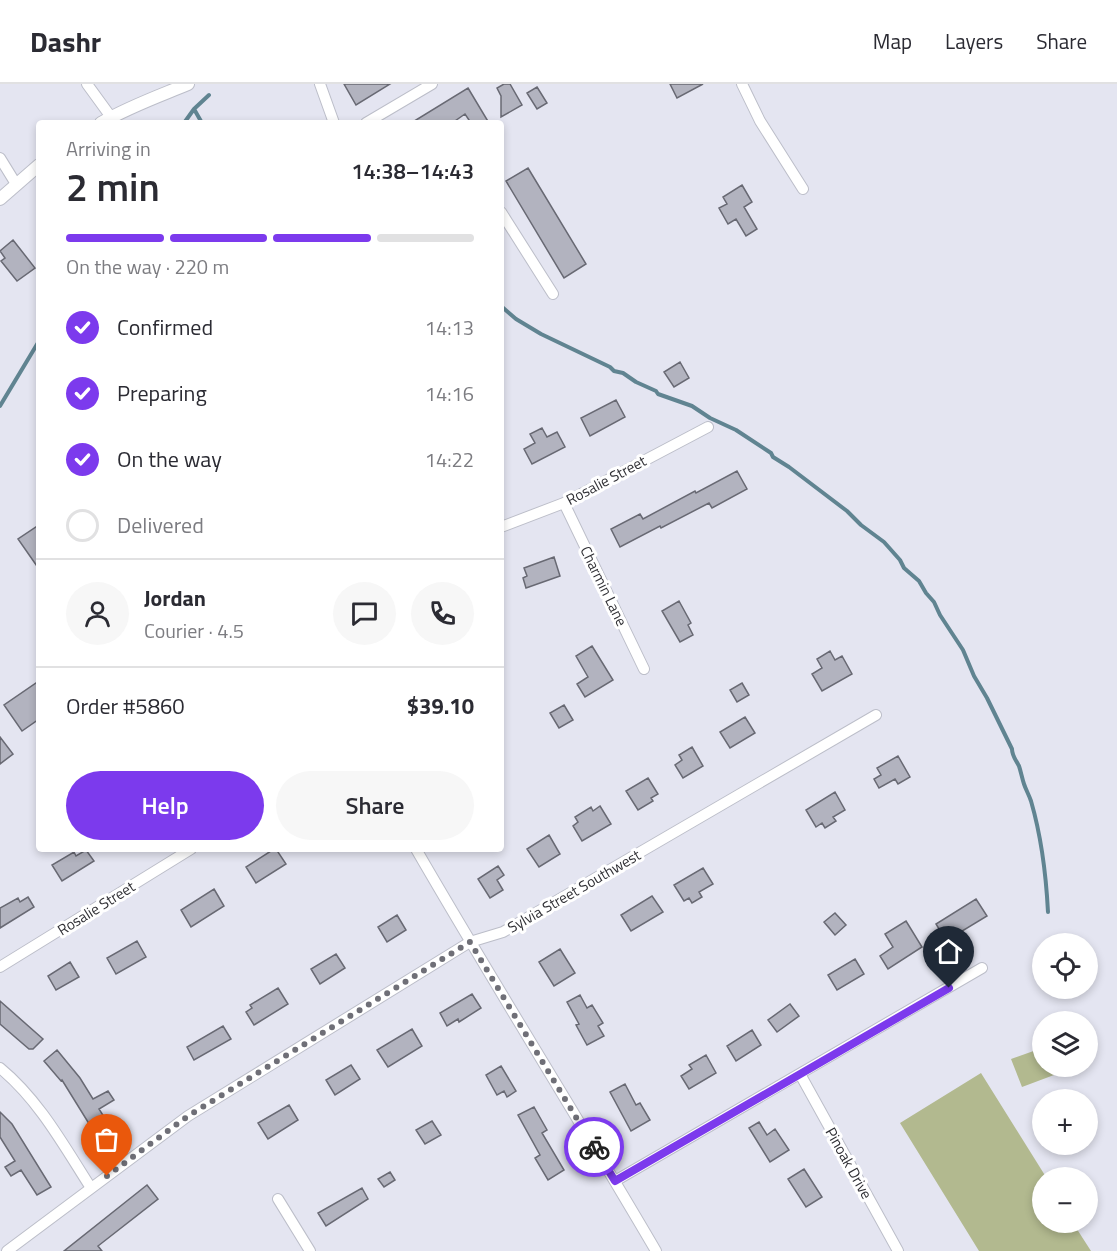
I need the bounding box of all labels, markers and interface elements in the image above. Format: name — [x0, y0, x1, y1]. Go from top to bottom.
text: Dashr — [30, 20, 101, 63]
text: Map — [873, 25, 912, 57]
text: Layers — [945, 25, 1003, 57]
text: Share — [1036, 25, 1087, 57]
text: Arriving in — [66, 133, 151, 164]
text: 14:38–14:43 — [351, 154, 474, 188]
text: 2 min — [66, 157, 160, 216]
text: On the way · 220 m — [66, 251, 229, 282]
text: Confirmed — [117, 310, 213, 344]
icon: check — [66, 311, 99, 344]
text: 14:13 — [425, 312, 474, 343]
text: Preparing — [117, 376, 207, 410]
icon: check — [66, 377, 99, 410]
text: 14:16 — [425, 378, 474, 409]
text: On the way — [117, 442, 222, 476]
icon: check — [66, 443, 99, 476]
text: 14:22 — [425, 444, 474, 475]
street label: Rosalie Street — [562, 449, 651, 511]
text: Delivered — [117, 508, 204, 542]
street label: Charmin Lane — [575, 542, 633, 630]
text: Jordan — [144, 581, 206, 615]
button: person — [66, 582, 129, 645]
button: chat — [333, 582, 396, 645]
button: phone — [411, 582, 474, 645]
text: Courier · 4.5 — [144, 615, 244, 646]
text: Order #5860 — [66, 689, 185, 723]
text: $39.10 — [407, 689, 474, 723]
button: Help — [66, 771, 264, 840]
button: Share — [276, 771, 474, 840]
street label: Sylvia Street Southwest — [503, 843, 646, 939]
street label: Rosalie Street — [53, 875, 140, 941]
pin — [923, 926, 974, 988]
map controls — [1032, 933, 1098, 1233]
button: locate — [1032, 933, 1098, 999]
icon: home — [932, 935, 965, 968]
button: layers — [1032, 1011, 1098, 1077]
button: + — [1032, 1089, 1098, 1155]
pin — [81, 1114, 132, 1176]
courier — [564, 1117, 624, 1177]
icon: bag — [90, 1123, 123, 1156]
street label: Pinoak Drive — [820, 1123, 878, 1203]
icon: bike — [578, 1131, 611, 1164]
button: − — [1032, 1167, 1098, 1233]

